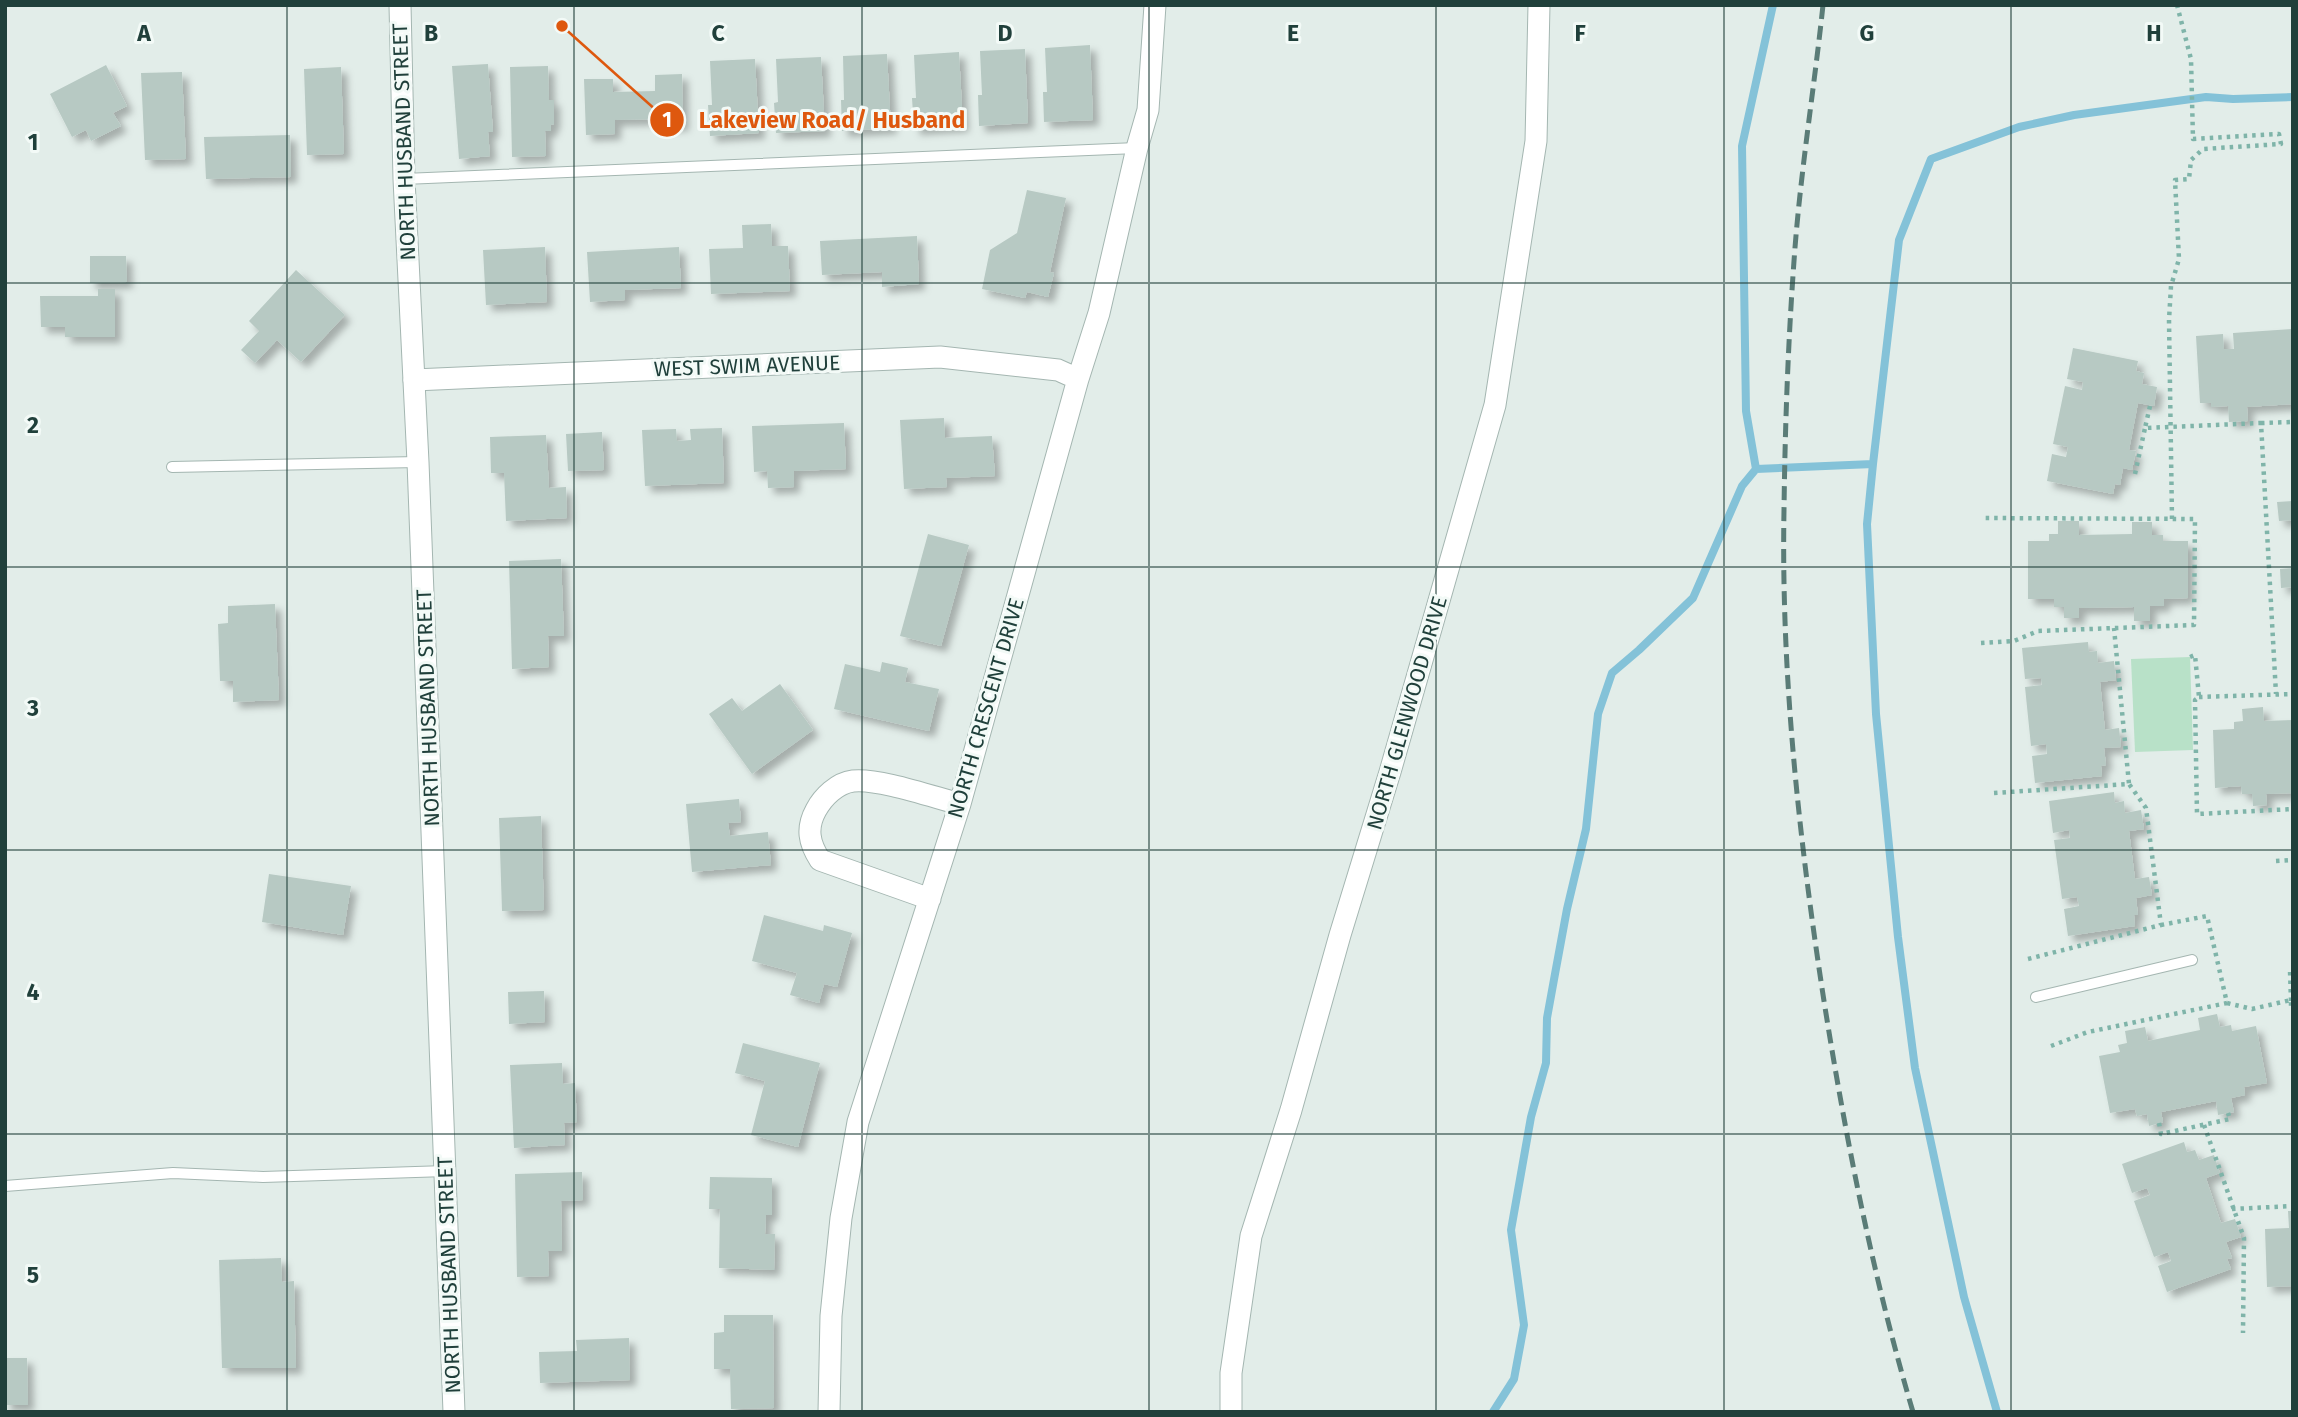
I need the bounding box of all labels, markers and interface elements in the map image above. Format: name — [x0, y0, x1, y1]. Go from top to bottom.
text: A — [136, 19, 151, 47]
text: B — [424, 19, 438, 47]
text: C — [711, 19, 725, 47]
text: D — [998, 19, 1013, 47]
text: E — [1287, 19, 1299, 47]
text: F — [1574, 19, 1586, 47]
text: G — [1860, 19, 1874, 47]
text: H — [2146, 19, 2162, 47]
street label: NORTH HUSBAND STREET — [387, 23, 421, 261]
callout: Lakeview Road/ Husband — [650, 98, 979, 142]
text: Lakeview Road/ Husband — [699, 106, 965, 134]
text: 1 — [662, 107, 672, 133]
text: 1 — [28, 128, 38, 156]
street label: WEST SWIM AVENUE — [653, 350, 841, 382]
text: 2 — [27, 411, 39, 439]
street label: NORTH HUSBAND STREET — [411, 589, 445, 827]
street label: NORTH GLENWOOD DRIVE — [1361, 593, 1453, 833]
street label: NORTH CRESCENT DRIVE — [942, 595, 1030, 821]
text: 3 — [26, 694, 39, 722]
text: 4 — [27, 978, 40, 1006]
street label: NORTH HUSBAND STREET — [432, 1156, 466, 1394]
text: 5 — [27, 1261, 39, 1289]

